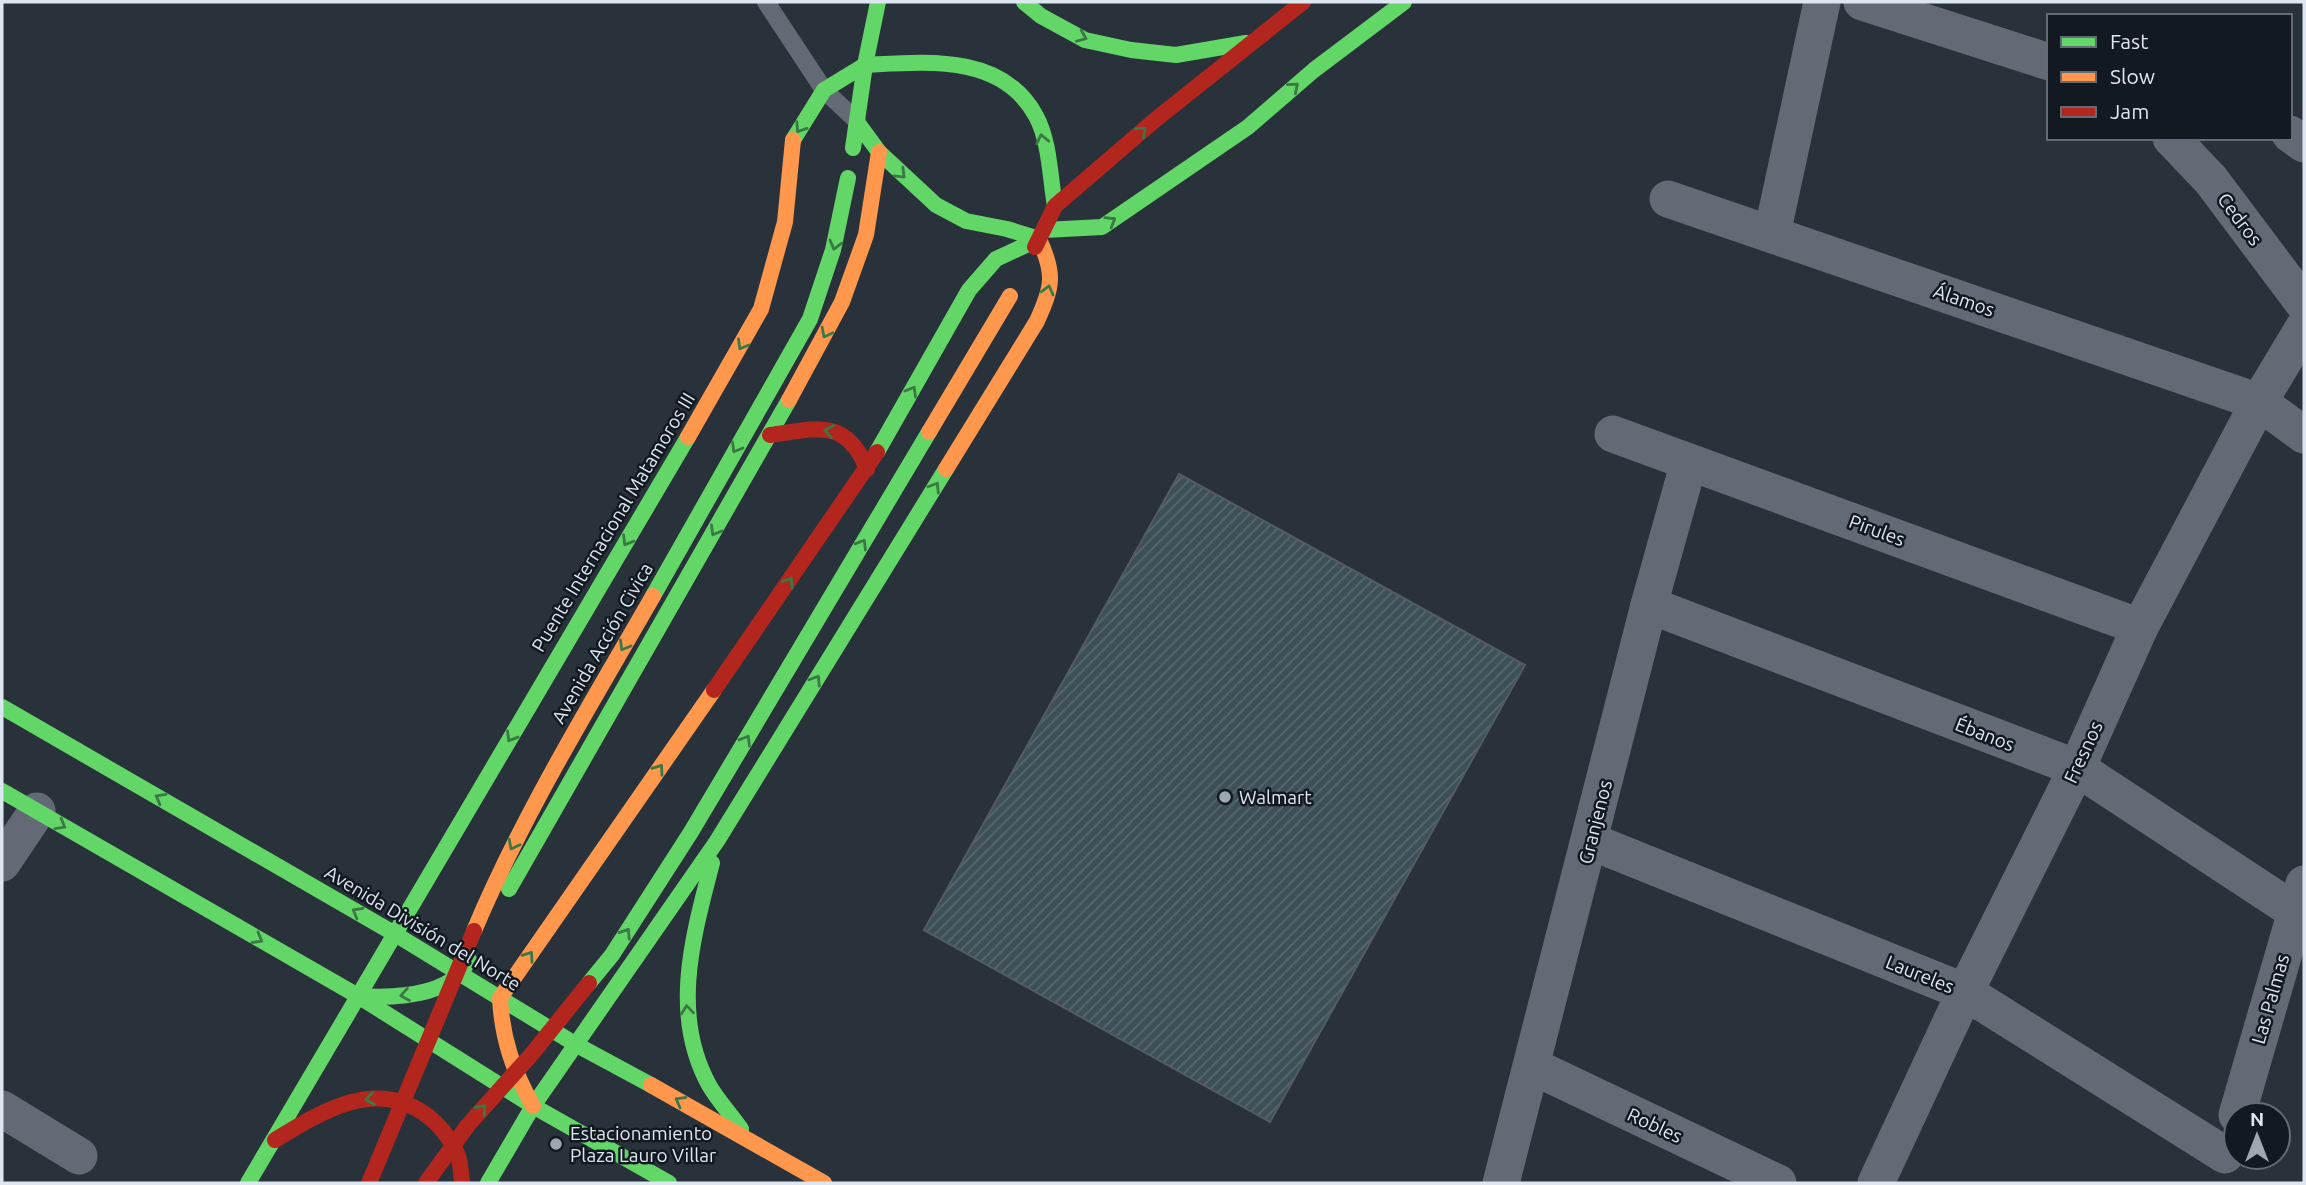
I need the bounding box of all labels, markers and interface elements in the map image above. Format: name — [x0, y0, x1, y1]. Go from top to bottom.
legend — [2047, 14, 2292, 140]
one-way arrow — [1075, 29, 1087, 43]
text: Fast — [2110, 29, 2148, 53]
text: Slow — [2110, 64, 2155, 88]
one-way arrow — [1286, 83, 1299, 95]
text: Jam — [2110, 99, 2149, 123]
one-way arrow — [795, 120, 808, 133]
one-way arrow — [1134, 127, 1147, 139]
one-way arrow — [1035, 133, 1050, 145]
one-way arrow — [893, 165, 906, 178]
street label: Cedros — [2213, 189, 2267, 249]
one-way arrow — [1103, 216, 1116, 229]
one-way arrow — [829, 238, 843, 250]
street label: Álamos — [1931, 279, 1997, 321]
one-way arrow — [1040, 285, 1054, 297]
one-way arrow — [821, 326, 835, 338]
one-way arrow — [737, 337, 750, 350]
one-way arrow — [903, 385, 916, 398]
street label: Puente Internacional Matamoros III — [527, 389, 699, 655]
one-way arrow — [823, 424, 835, 439]
one-way arrow — [731, 441, 744, 454]
one-way arrow — [926, 481, 939, 494]
street label: Pirules — [1846, 510, 1908, 550]
one-way arrow — [710, 524, 723, 537]
one-way arrow — [622, 533, 635, 546]
one-way arrow — [854, 539, 867, 552]
street label: Avenida Acción Civica — [547, 559, 657, 727]
one-way arrow — [781, 577, 793, 590]
one-way arrow — [619, 639, 632, 651]
one-way arrow — [807, 675, 820, 688]
street label: Ébanos — [1952, 713, 2018, 755]
street label: Fresnos — [2059, 718, 2107, 786]
one-way arrow — [506, 729, 519, 742]
one-way arrow — [737, 734, 750, 747]
one-way arrow — [651, 764, 663, 777]
street label: Granjenos — [1574, 778, 1616, 866]
place label: Walmart — [1239, 786, 1312, 808]
marker: Walmart — [1217, 789, 1233, 805]
one-way arrow — [154, 793, 167, 806]
one-way arrow — [54, 817, 66, 830]
one-way arrow — [508, 838, 522, 850]
street label: Avenida División del Norte — [321, 861, 525, 995]
one-way arrow — [351, 907, 364, 920]
one-way arrow — [617, 928, 630, 941]
one-way arrow — [251, 931, 263, 944]
street label: Laureles — [1883, 950, 1957, 998]
one-way arrow — [521, 951, 533, 964]
street label: Las Palmas — [2247, 952, 2293, 1046]
one-way arrow — [399, 986, 411, 1001]
one-way arrow — [680, 1004, 695, 1016]
one-way arrow — [364, 1091, 375, 1106]
one-way arrow — [675, 1096, 687, 1109]
north arrow — [2222, 1101, 2292, 1171]
street label: Robles — [1624, 1103, 1686, 1147]
one-way arrow — [474, 1104, 486, 1117]
text: N — [2250, 1108, 2264, 1130]
place label: Estacionamiento Plaza Lauro Villar — [570, 1122, 716, 1166]
marker: Estacionamiento Plaza Lauro Villar — [548, 1136, 564, 1152]

